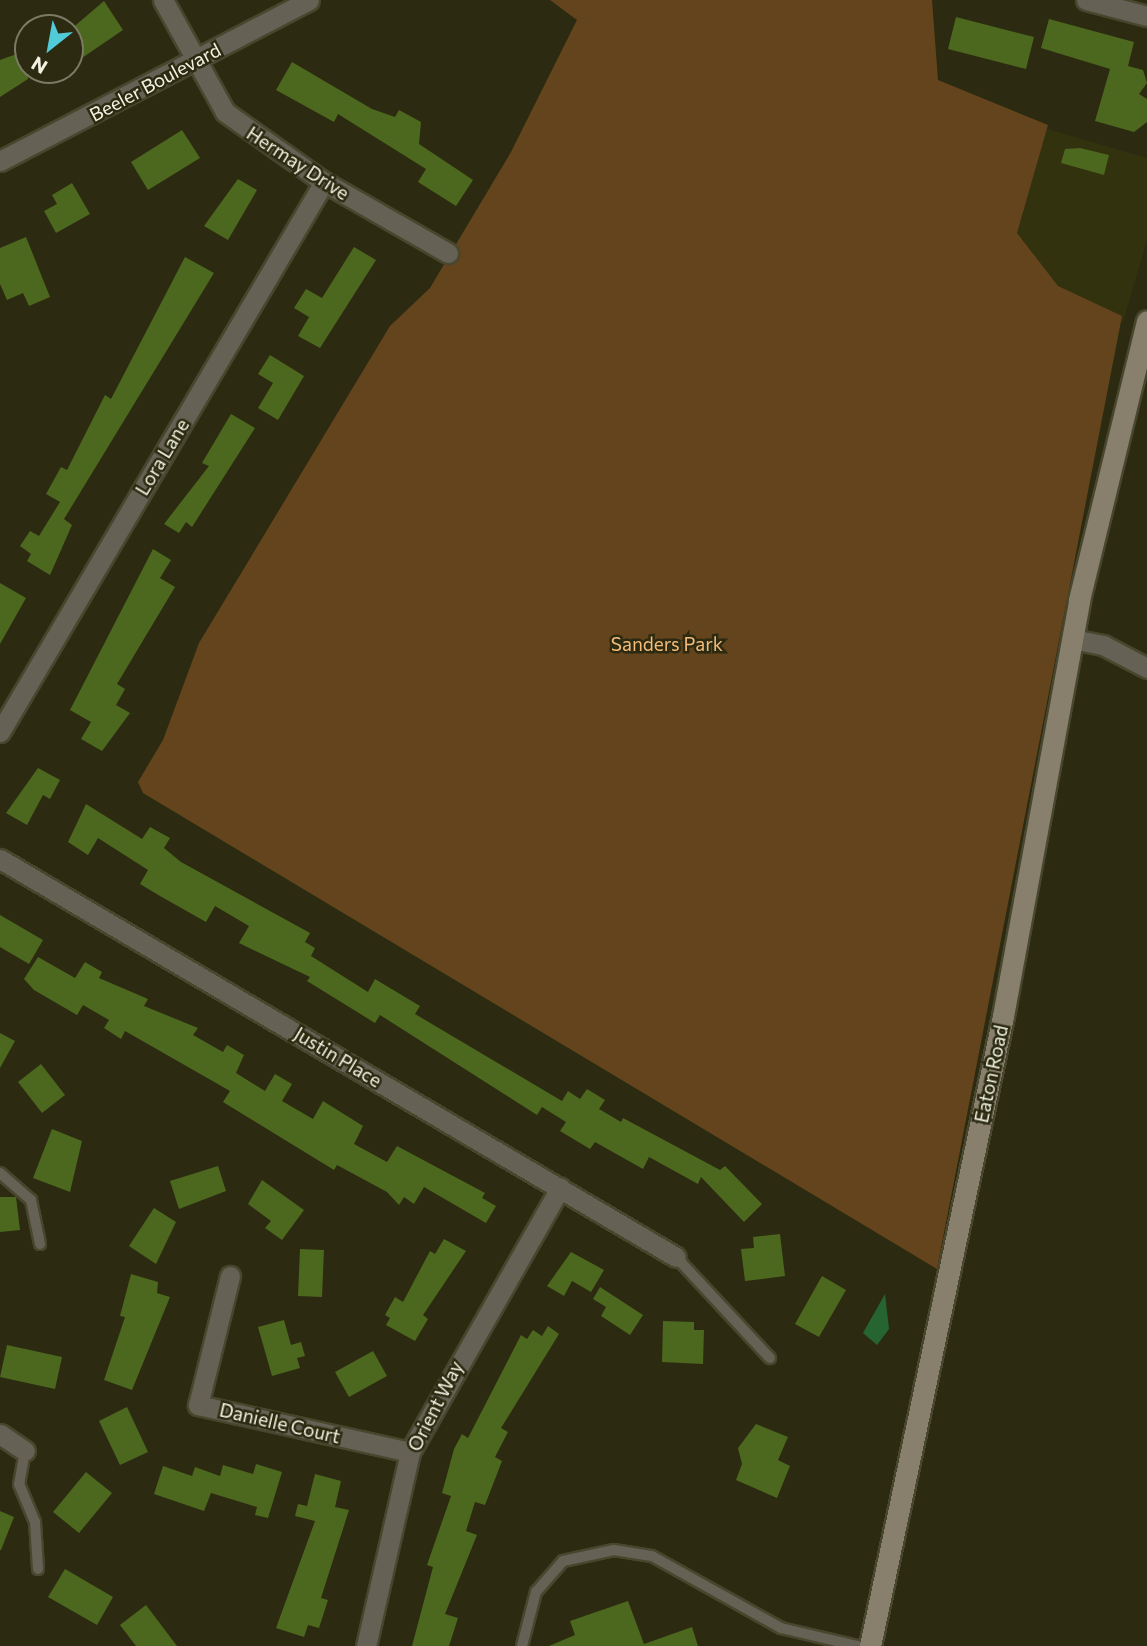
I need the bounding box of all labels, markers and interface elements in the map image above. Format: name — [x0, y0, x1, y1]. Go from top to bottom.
north arrow — [14, 14, 84, 84]
street label: Beeler Boulevard — [86, 38, 224, 126]
text: N — [27, 52, 51, 79]
street label: Hermay Drive — [243, 121, 353, 205]
street label: Lora Lane — [130, 415, 194, 499]
park label: Sanders Park — [611, 633, 723, 655]
street label: Justin Place — [290, 1022, 386, 1092]
street label: Eaton Road — [970, 1023, 1012, 1125]
street label: Orient Way — [403, 1357, 467, 1455]
street label: Danielle Court — [217, 1398, 343, 1448]

